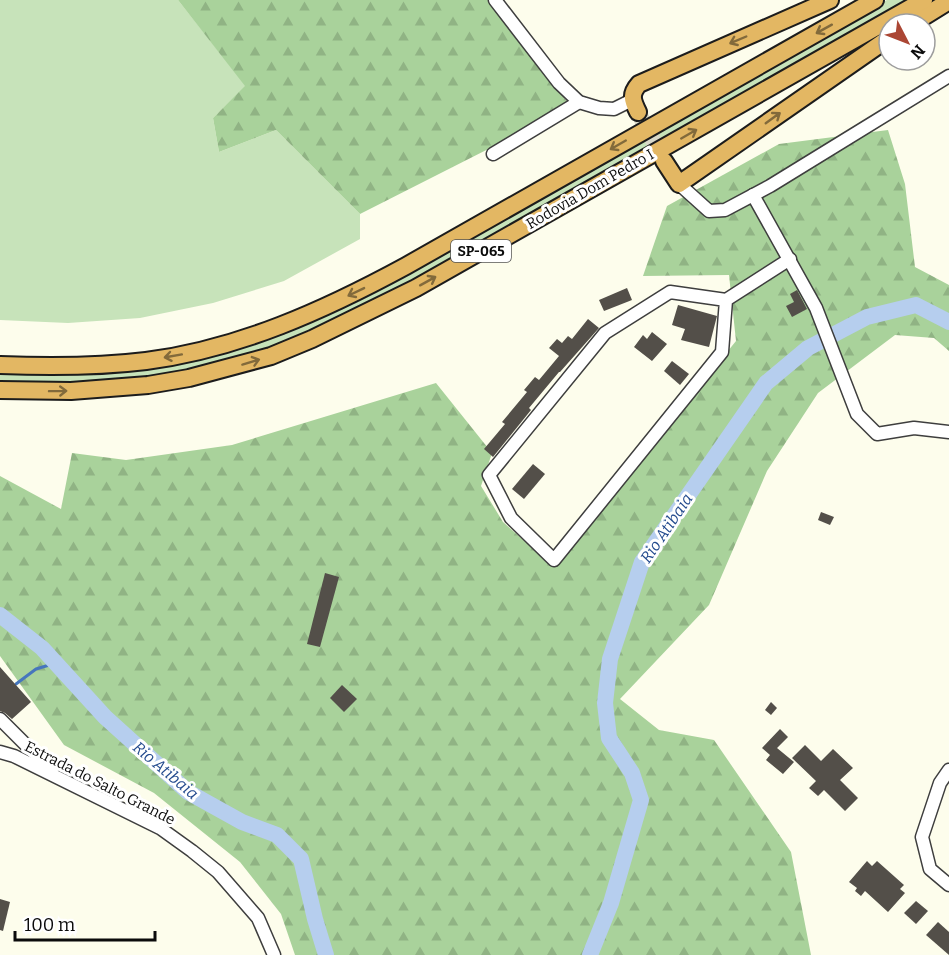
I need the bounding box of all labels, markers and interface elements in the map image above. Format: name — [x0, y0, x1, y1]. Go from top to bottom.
north arrow — [877, 12, 937, 72]
one-way arrow — [816, 23, 833, 35]
one-way arrow — [729, 35, 748, 46]
text: N — [907, 41, 929, 63]
one-way arrow — [764, 112, 780, 124]
one-way arrow — [680, 127, 697, 139]
one-way arrow — [610, 140, 627, 152]
street label: Rodovia Dom Pedro I — [523, 145, 657, 233]
road number: SP-065 — [451, 240, 511, 262]
one-way arrow — [419, 275, 436, 287]
one-way arrow — [348, 287, 366, 299]
one-way arrow — [163, 351, 183, 362]
one-way arrow — [241, 356, 260, 367]
one-way arrow — [48, 386, 68, 397]
water label: Rio Atibaia — [636, 490, 697, 567]
street label: Estrada do Salto Grande — [22, 737, 178, 829]
water label: Rio Atibaia — [129, 737, 202, 803]
scale bar — [15, 904, 154, 942]
text: 100 m — [24, 914, 75, 936]

